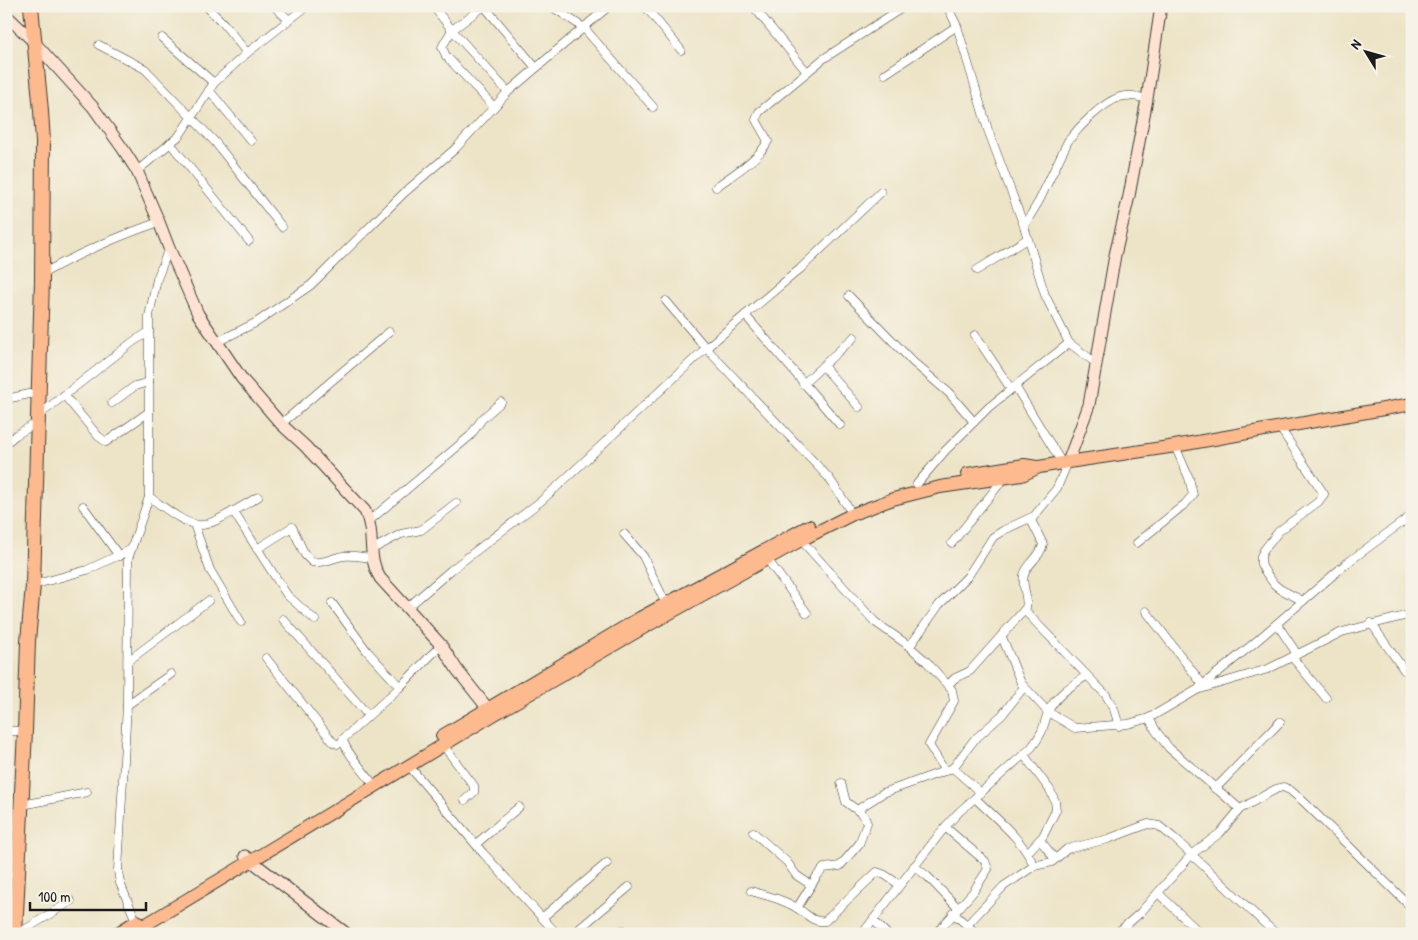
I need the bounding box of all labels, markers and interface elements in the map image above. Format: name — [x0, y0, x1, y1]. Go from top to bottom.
north arrow — [1340, 28, 1390, 78]
text: N — [1345, 35, 1365, 53]
scale bar — [30, 880, 146, 912]
text: 100 m — [38, 886, 71, 907]

